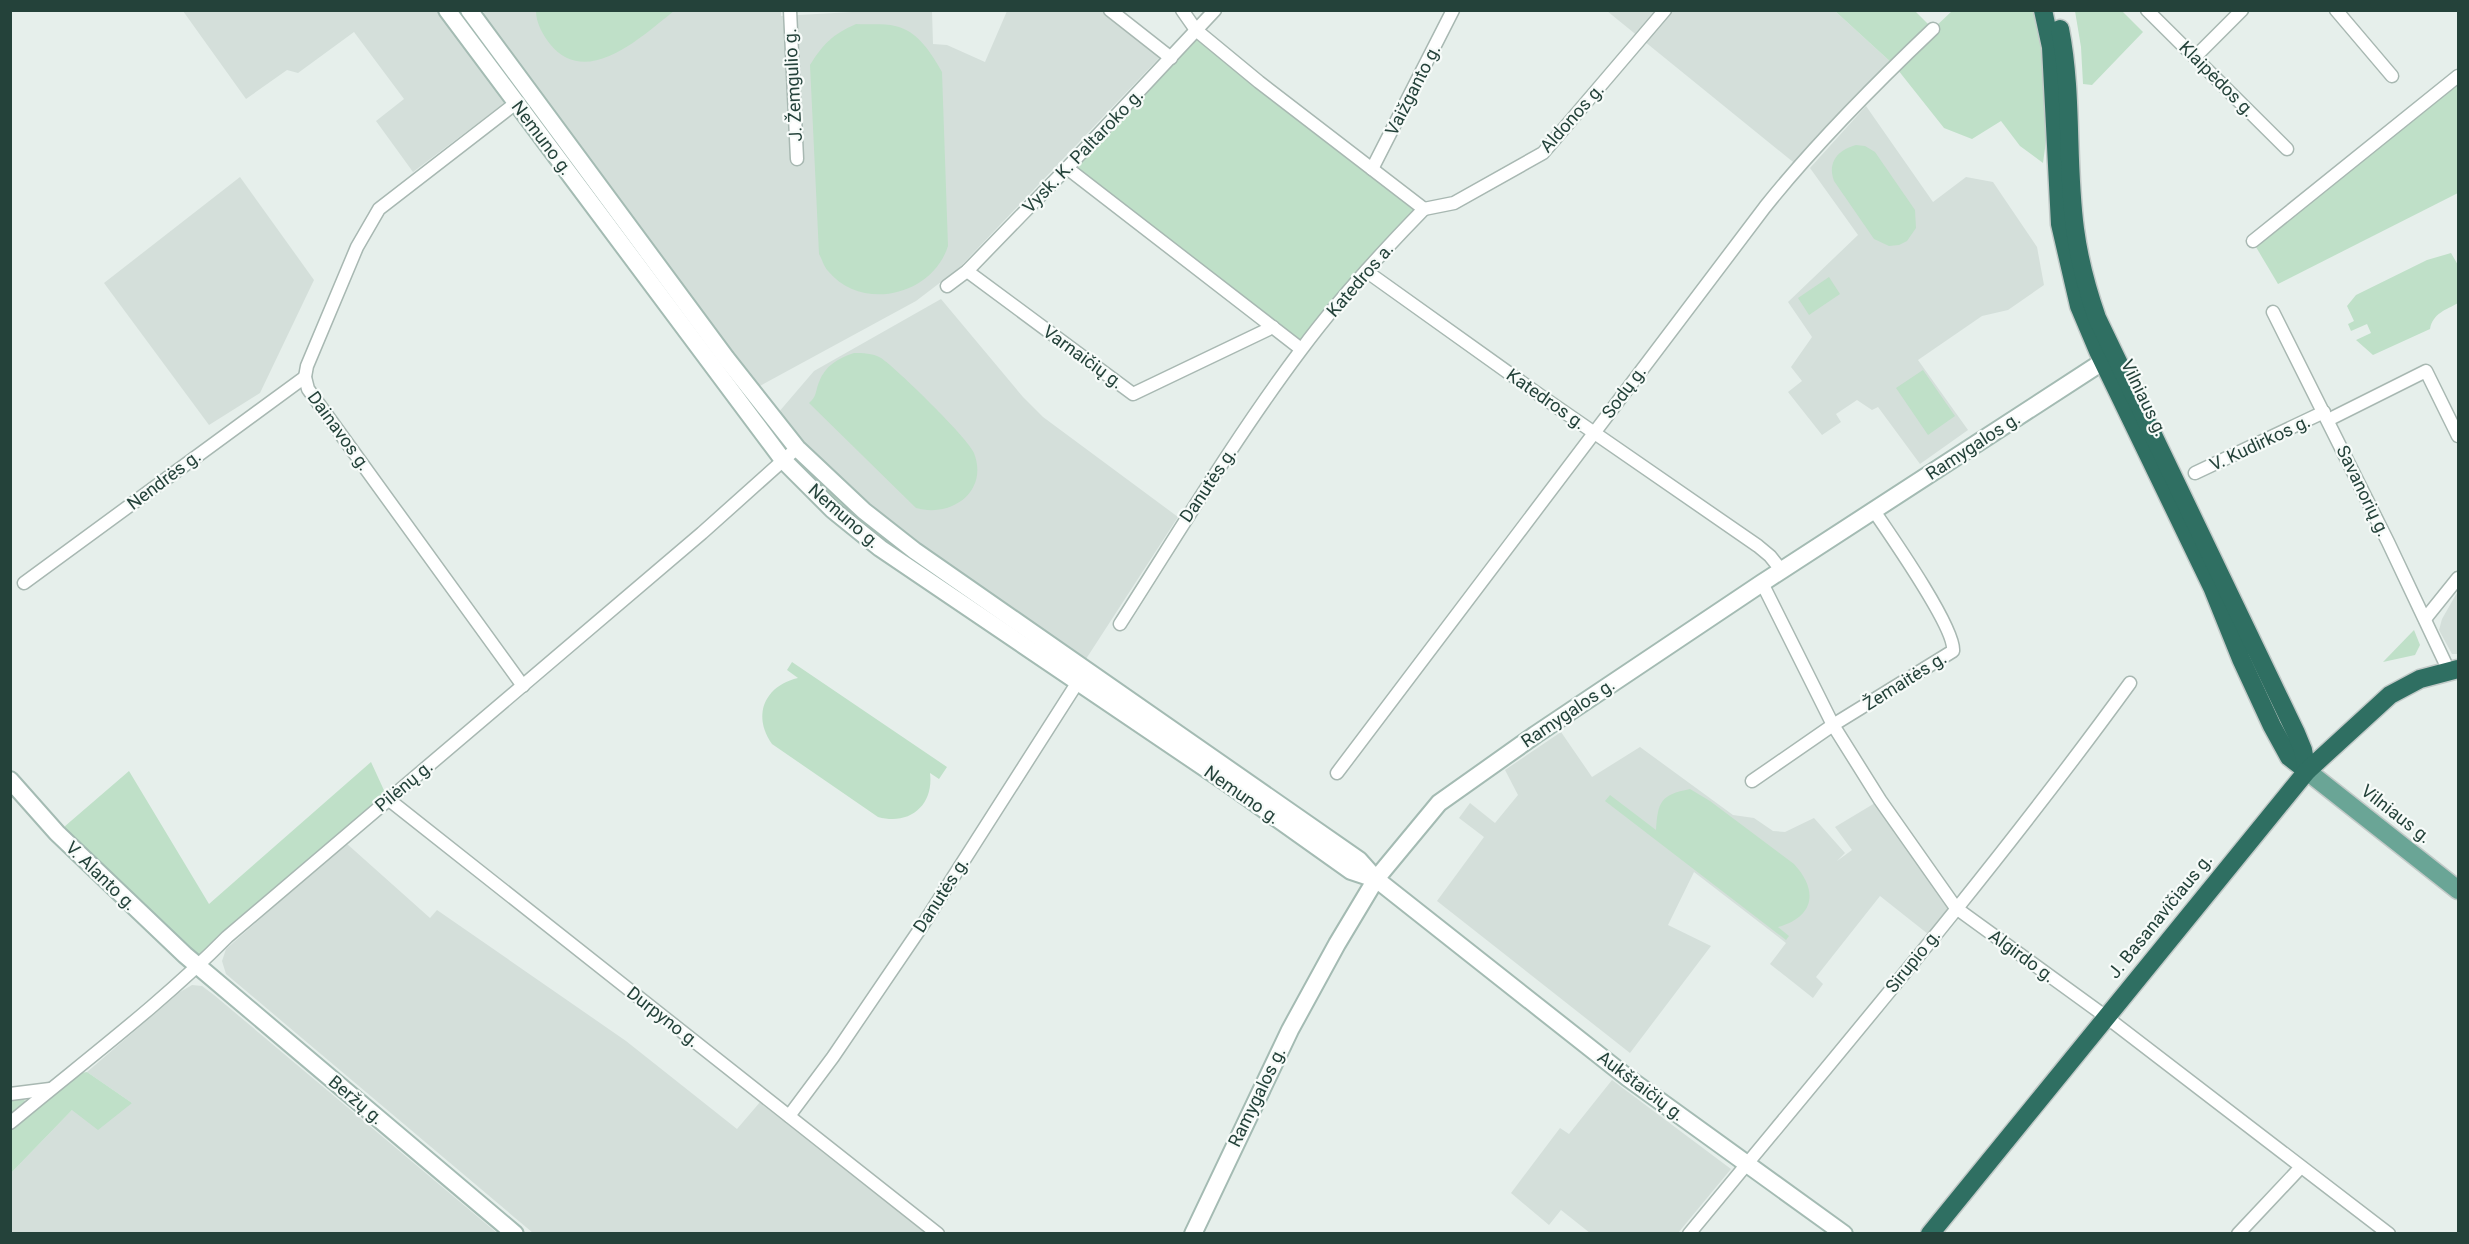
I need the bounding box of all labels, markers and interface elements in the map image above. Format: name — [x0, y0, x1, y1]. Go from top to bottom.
street label: J. Žemgulio g. — [779, 28, 806, 142]
street label: Klaipėdos g. — [2175, 36, 2260, 121]
street label: Vaižganto g. — [1381, 41, 1444, 139]
street label: Aldonos g. — [1535, 79, 1608, 156]
street label: Vysk. K. Paltaroko g. — [1018, 84, 1147, 217]
street label: Nemuno g. — [508, 96, 577, 179]
street label: Katedros a. — [1322, 238, 1397, 321]
street label: Varnaičių g. — [1039, 320, 1128, 393]
street label: Vilniaus g. — [2117, 356, 2172, 440]
street label: Sodų g. — [1597, 361, 1650, 422]
street label: Katedros g. — [1503, 364, 1590, 433]
street label: Dainavos g. — [304, 387, 375, 475]
street label: Ramygalos g. — [1922, 407, 2024, 484]
street label: V. Kudirkos g. — [2206, 410, 2313, 475]
street label: Savanorių g. — [2332, 442, 2395, 540]
street label: Danutės g. — [1175, 443, 1240, 526]
street label: Nendrės g. — [123, 445, 205, 514]
street label: Nemuno g. — [804, 479, 884, 552]
street label: Žemaitės g. — [1859, 647, 1950, 714]
street label: Ramygalos g. — [1517, 674, 1618, 752]
street label: Pilėnų g. — [371, 755, 437, 816]
street label: Nemuno g. — [1200, 761, 1284, 828]
street label: Vilniaus g. — [2357, 780, 2435, 847]
street label: V. Alanto g. — [62, 837, 141, 914]
street label: J. Basanavičiaus g. — [2103, 849, 2216, 982]
street label: Danutės g. — [908, 853, 973, 936]
street label: Sirupio g. — [1881, 925, 1944, 996]
street label: Algirdo g. — [1985, 925, 2059, 987]
street label: Durpyno g. — [623, 982, 704, 1051]
street label: Ramygalos g. — [1223, 1044, 1290, 1150]
street label: Aukštaičių g. — [1594, 1046, 1689, 1125]
street label: Beržų g. — [325, 1071, 388, 1129]

